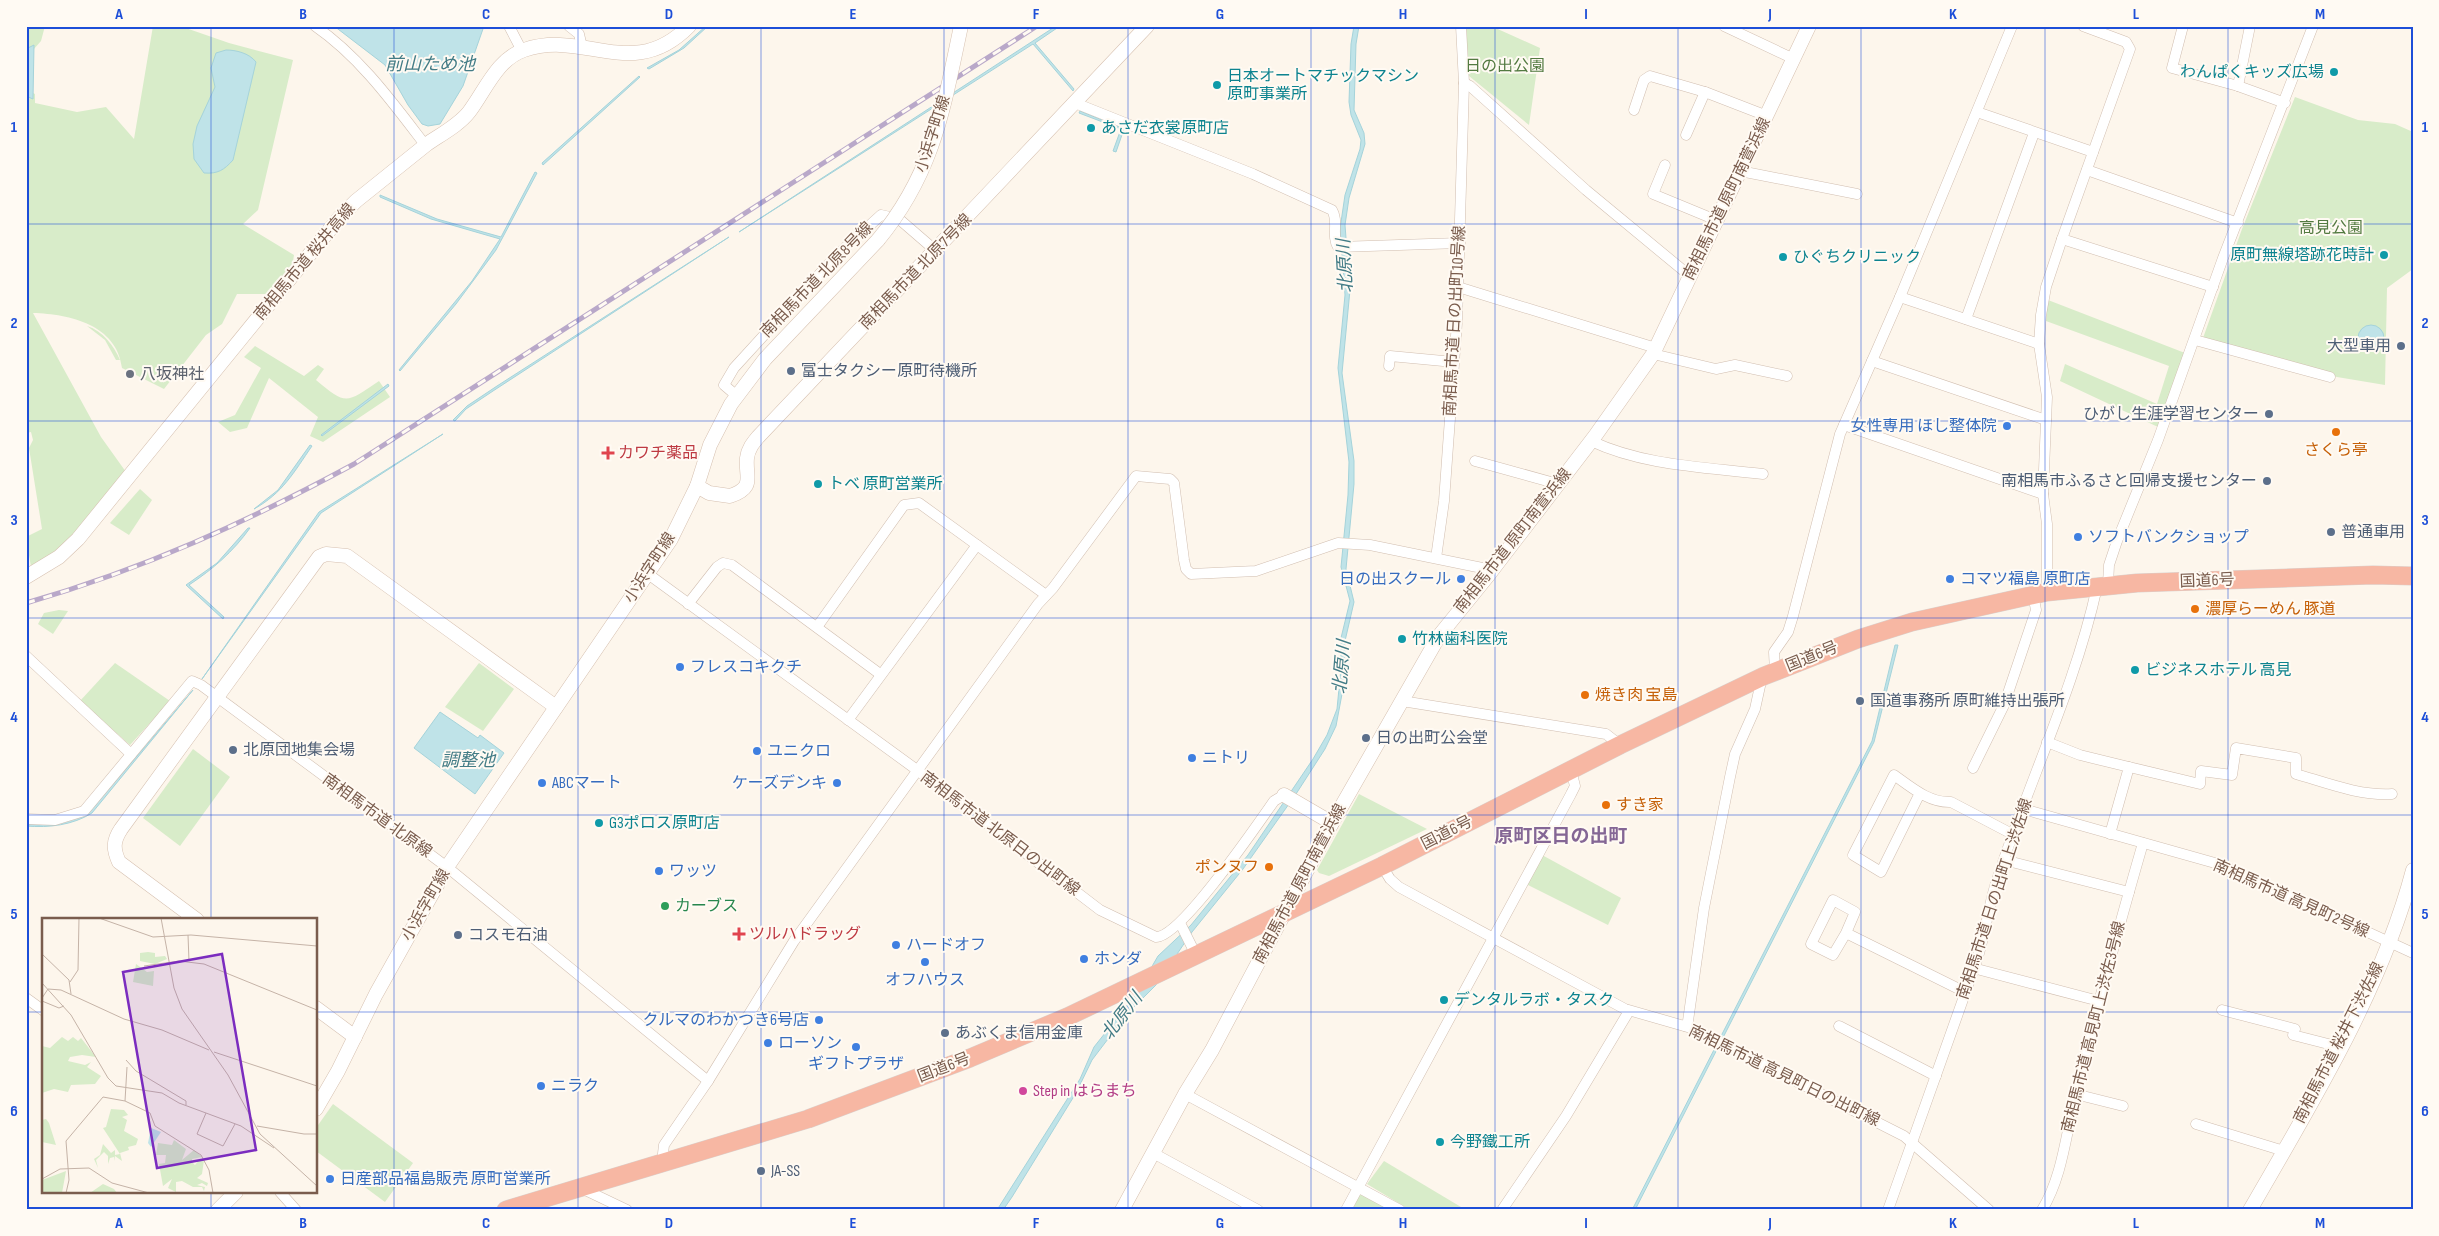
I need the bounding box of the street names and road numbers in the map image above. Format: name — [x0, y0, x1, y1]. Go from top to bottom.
street label: 小浜字町線 — [912, 93, 954, 175]
street label: 南相馬市道 原町南萱浜線 — [1679, 115, 1775, 283]
street label: 南相馬市道 桜井高線 — [251, 200, 359, 324]
street label: 南相馬市道 北原7号線 — [856, 210, 976, 334]
street label: 南相馬市道 北原8号線 — [757, 218, 877, 342]
street label: 南相馬市道 日の出町10号線 — [1441, 225, 1469, 417]
street label: 南相馬市道 原町南萱浜線 — [1451, 465, 1575, 617]
street label: 小浜字町線 — [620, 529, 680, 607]
street label: 国道6号 — [2179, 571, 2235, 591]
street label: 国道6号 — [1783, 638, 1841, 676]
street label: 南相馬市道 北原日の出町線 — [917, 768, 1083, 900]
street label: 南相馬市道 北原線 — [319, 770, 435, 862]
street label: 南相馬市道 日の出町上渋佐線 — [1953, 796, 2037, 1002]
street label: 南相馬市道 原町南萱浜線 — [1250, 801, 1350, 967]
street label: 国道6号 — [1418, 812, 1476, 854]
street label: 南相馬市道 高見町2号線 — [2210, 856, 2372, 942]
street label: 小浜字町線 — [398, 866, 454, 944]
street label: 南相馬市道 高見町上渋佐3号線 — [2059, 919, 2129, 1135]
street label: 南相馬市道 桜井下渋佐線 — [2290, 959, 2388, 1127]
street label: 南相馬市道 高見町日の出町線 — [1685, 1021, 1883, 1131]
street label: 国道6号 — [915, 1049, 973, 1087]

